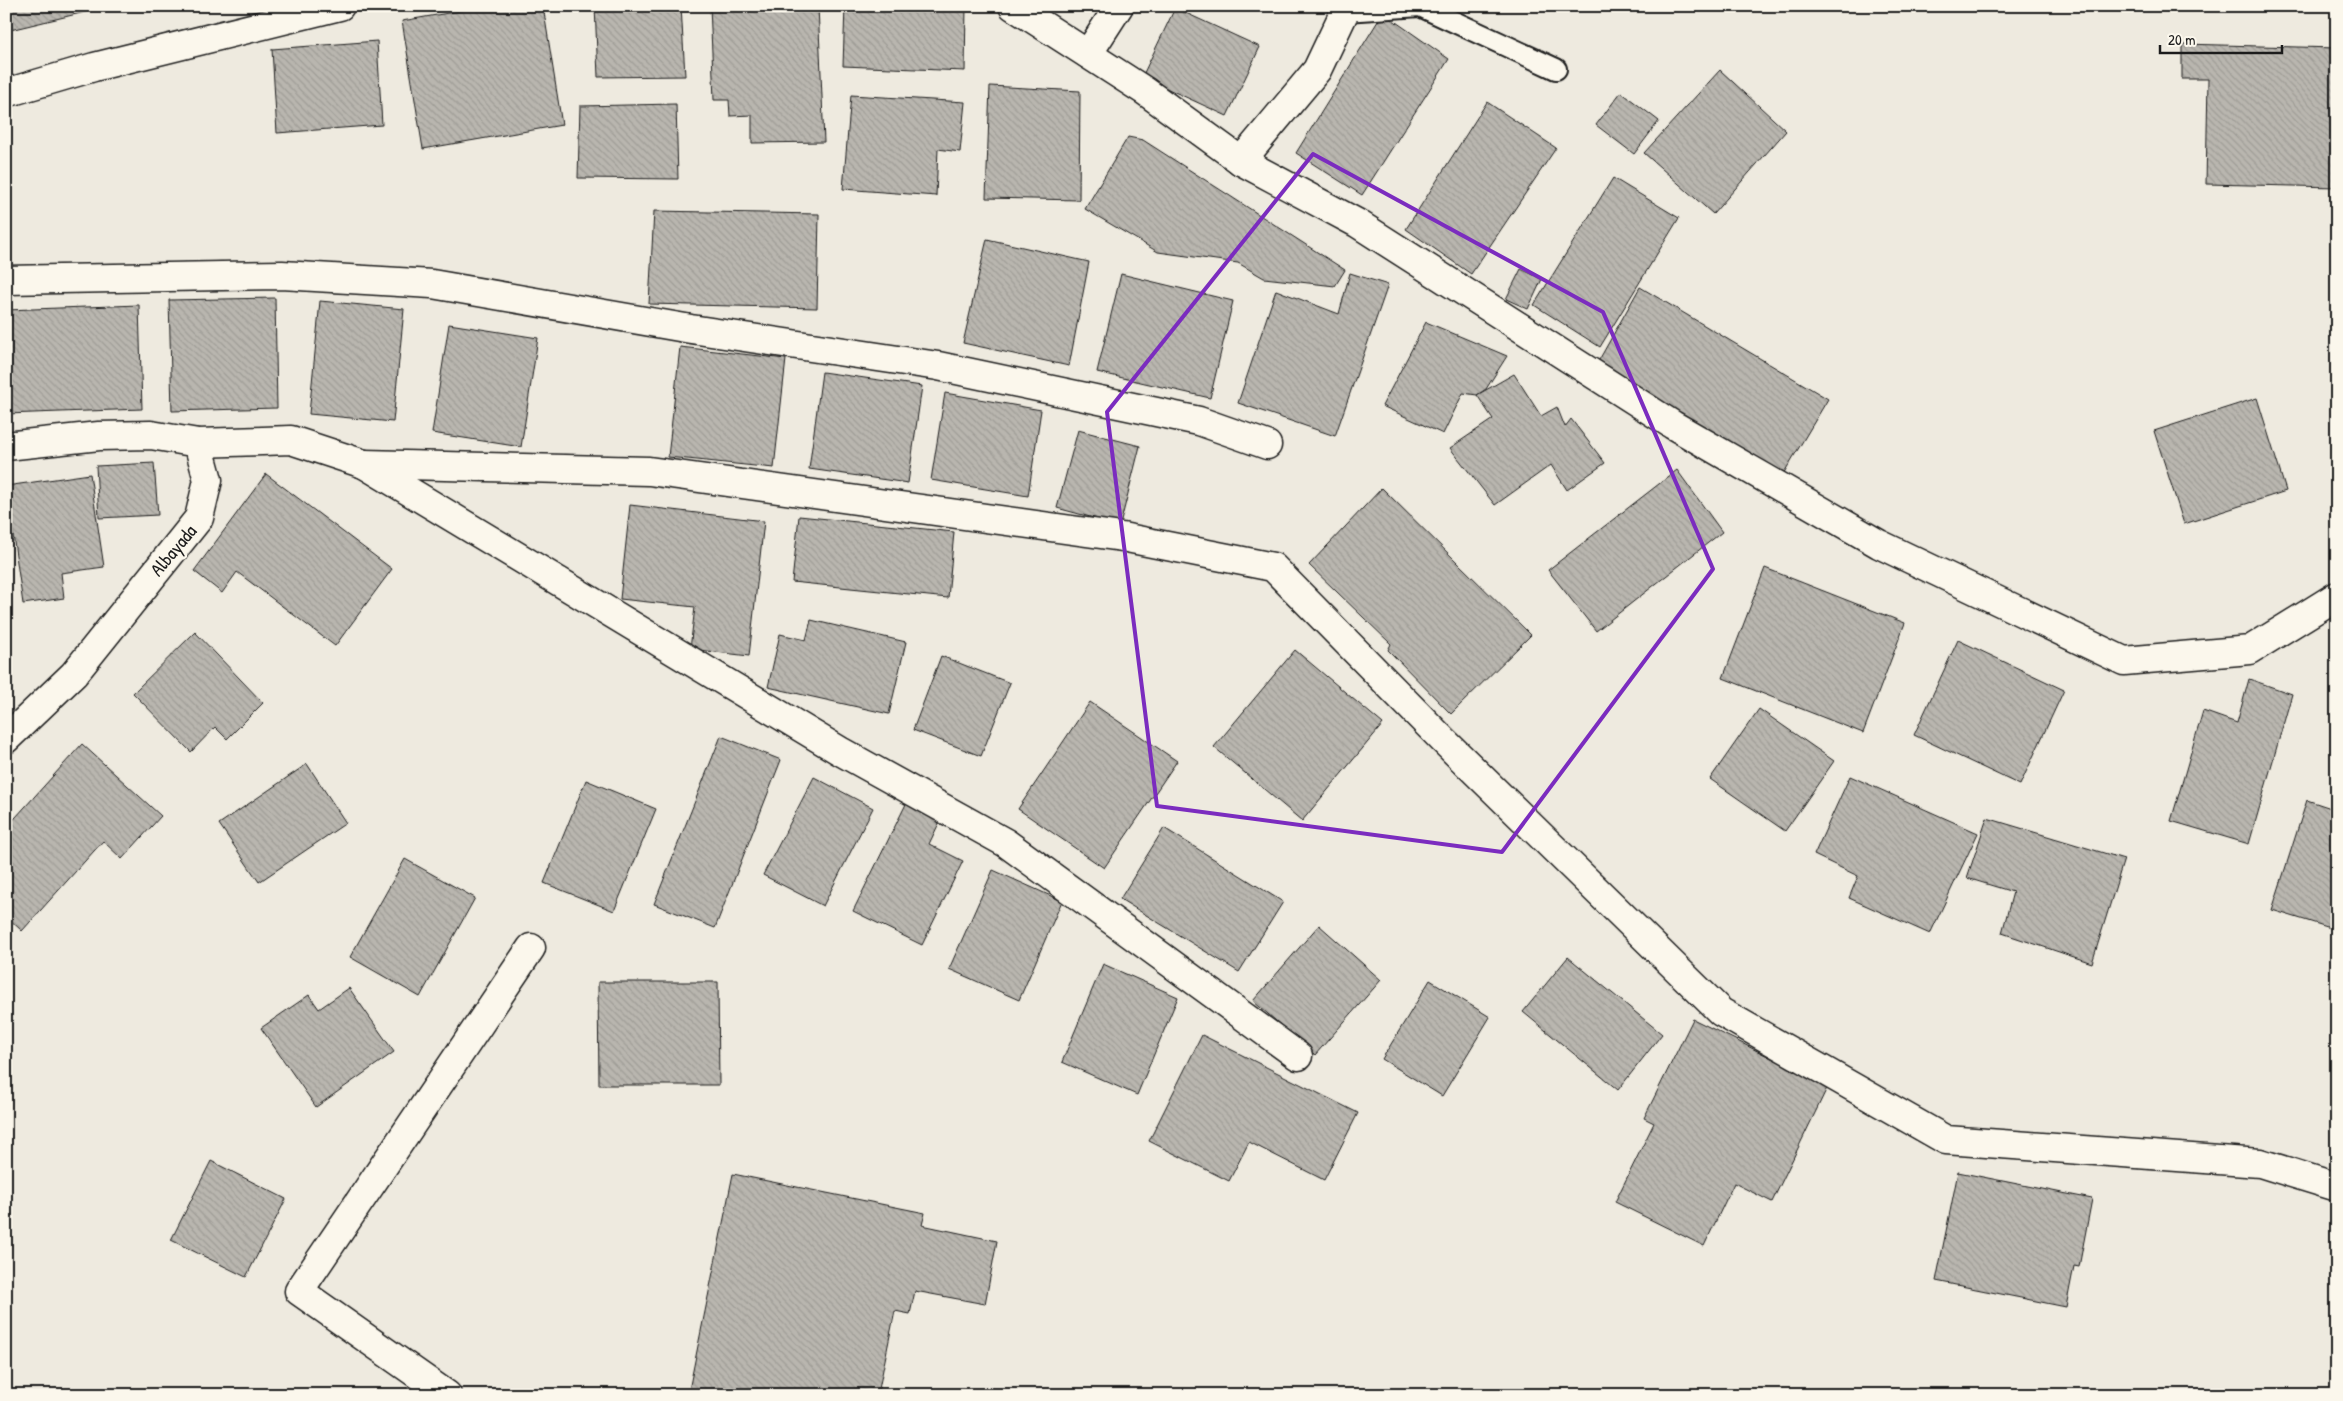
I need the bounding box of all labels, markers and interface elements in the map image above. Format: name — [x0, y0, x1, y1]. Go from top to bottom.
scale bar — [2160, 22, 2283, 54]
text: 20 m — [2168, 29, 2195, 50]
street label: Albayada — [144, 518, 203, 581]

